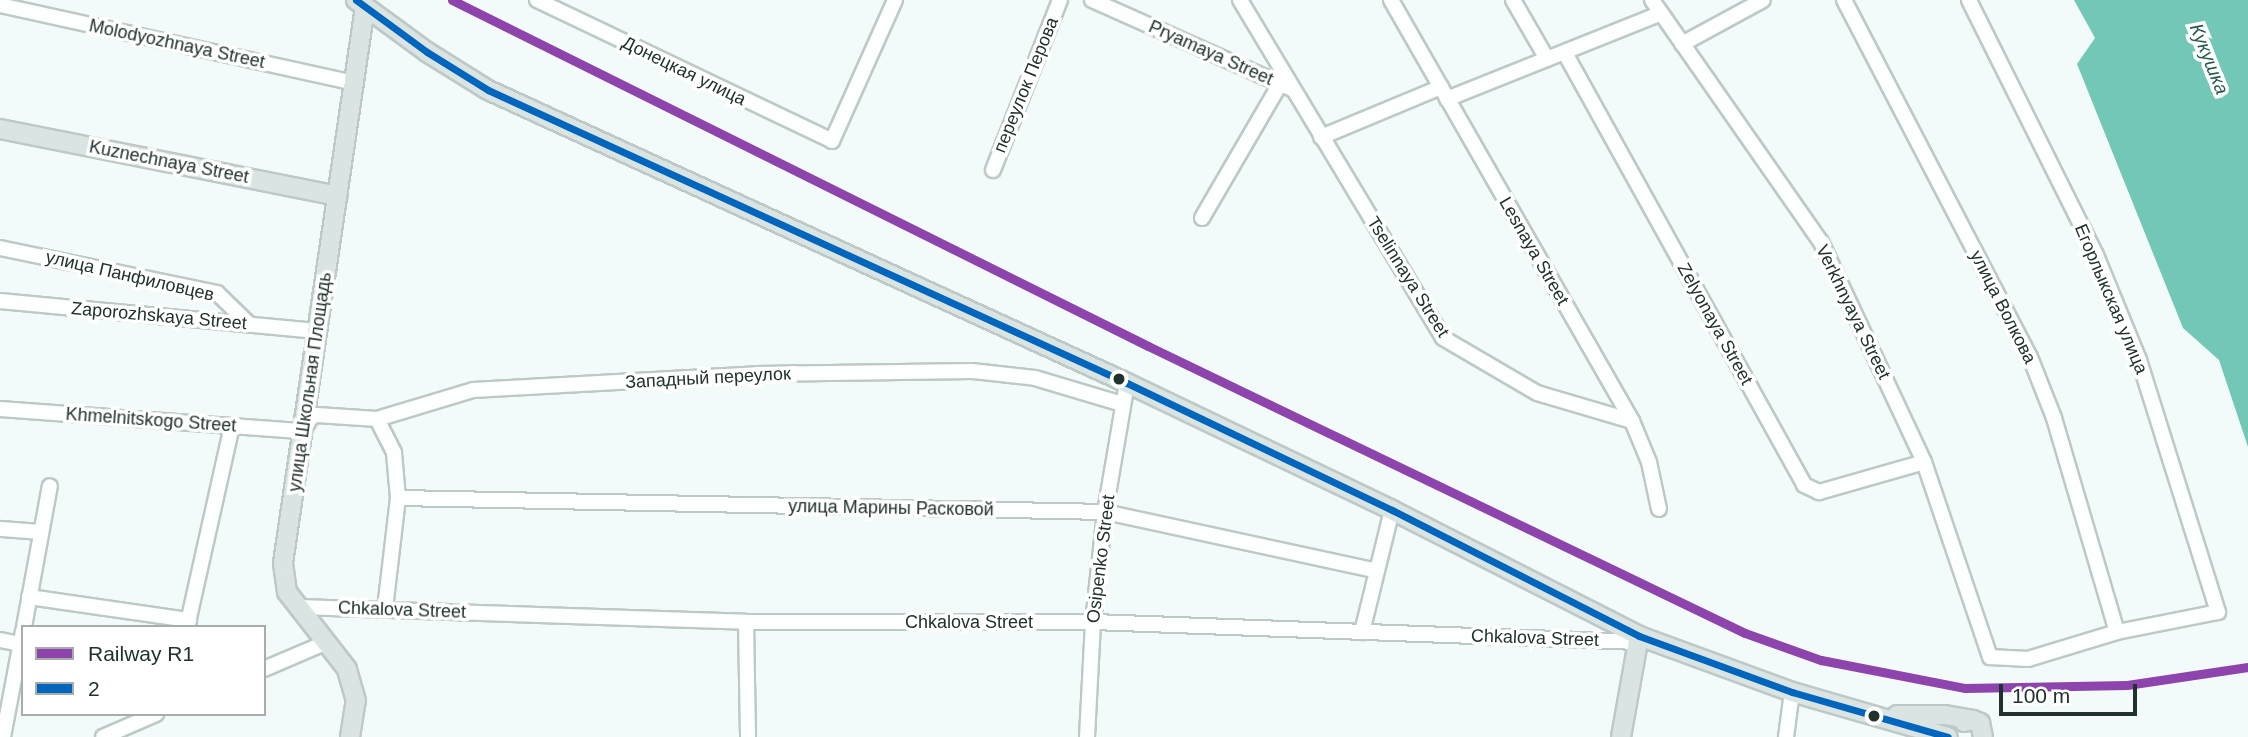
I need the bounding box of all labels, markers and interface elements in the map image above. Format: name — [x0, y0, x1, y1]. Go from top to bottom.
street label: переулок Перова — [989, 14, 1063, 156]
street label: Molodyozhnaya Street — [87, 15, 267, 73]
street label: Pryamaya Street — [1145, 16, 1277, 90]
water label: Кукушка — [2185, 20, 2233, 98]
street label: Донецкая улица — [619, 32, 749, 110]
street label: Kuznechnaya Street — [87, 136, 251, 188]
street label: Lesnaya Street — [1494, 193, 1574, 309]
street label: Tselinnaya Street — [1362, 213, 1454, 341]
street label: Егорлыкская улица — [2070, 221, 2152, 377]
street label: Verkhnyaya Street — [1811, 241, 1895, 383]
street label: улица Панфиловцев — [44, 246, 216, 306]
street label: улица Волкова — [1965, 247, 2041, 367]
street label: Zelyonaya Street — [1673, 259, 1757, 389]
street label: улица Школьная Площадь — [284, 271, 336, 493]
street label: Zaporozhskaya Street — [70, 298, 248, 334]
street label: Западный переулок — [625, 363, 791, 393]
unlabelled marker — [1112, 372, 1126, 386]
street label: Khmelnitskogo Street — [65, 403, 237, 437]
street label: Osipenko Street — [1082, 494, 1120, 624]
street label: улица Марины Расковой — [788, 495, 994, 521]
street label: Chkalova Street — [338, 597, 466, 623]
street label: Chkalova Street — [905, 611, 1033, 633]
legend — [21, 625, 266, 716]
street label: Chkalova Street — [1471, 625, 1599, 651]
text: Railway R1 — [88, 642, 194, 665]
scale bar — [2003, 670, 2141, 714]
text: 2 — [88, 677, 100, 700]
text: 100 m — [2012, 684, 2070, 707]
unlabelled marker — [1867, 709, 1881, 723]

